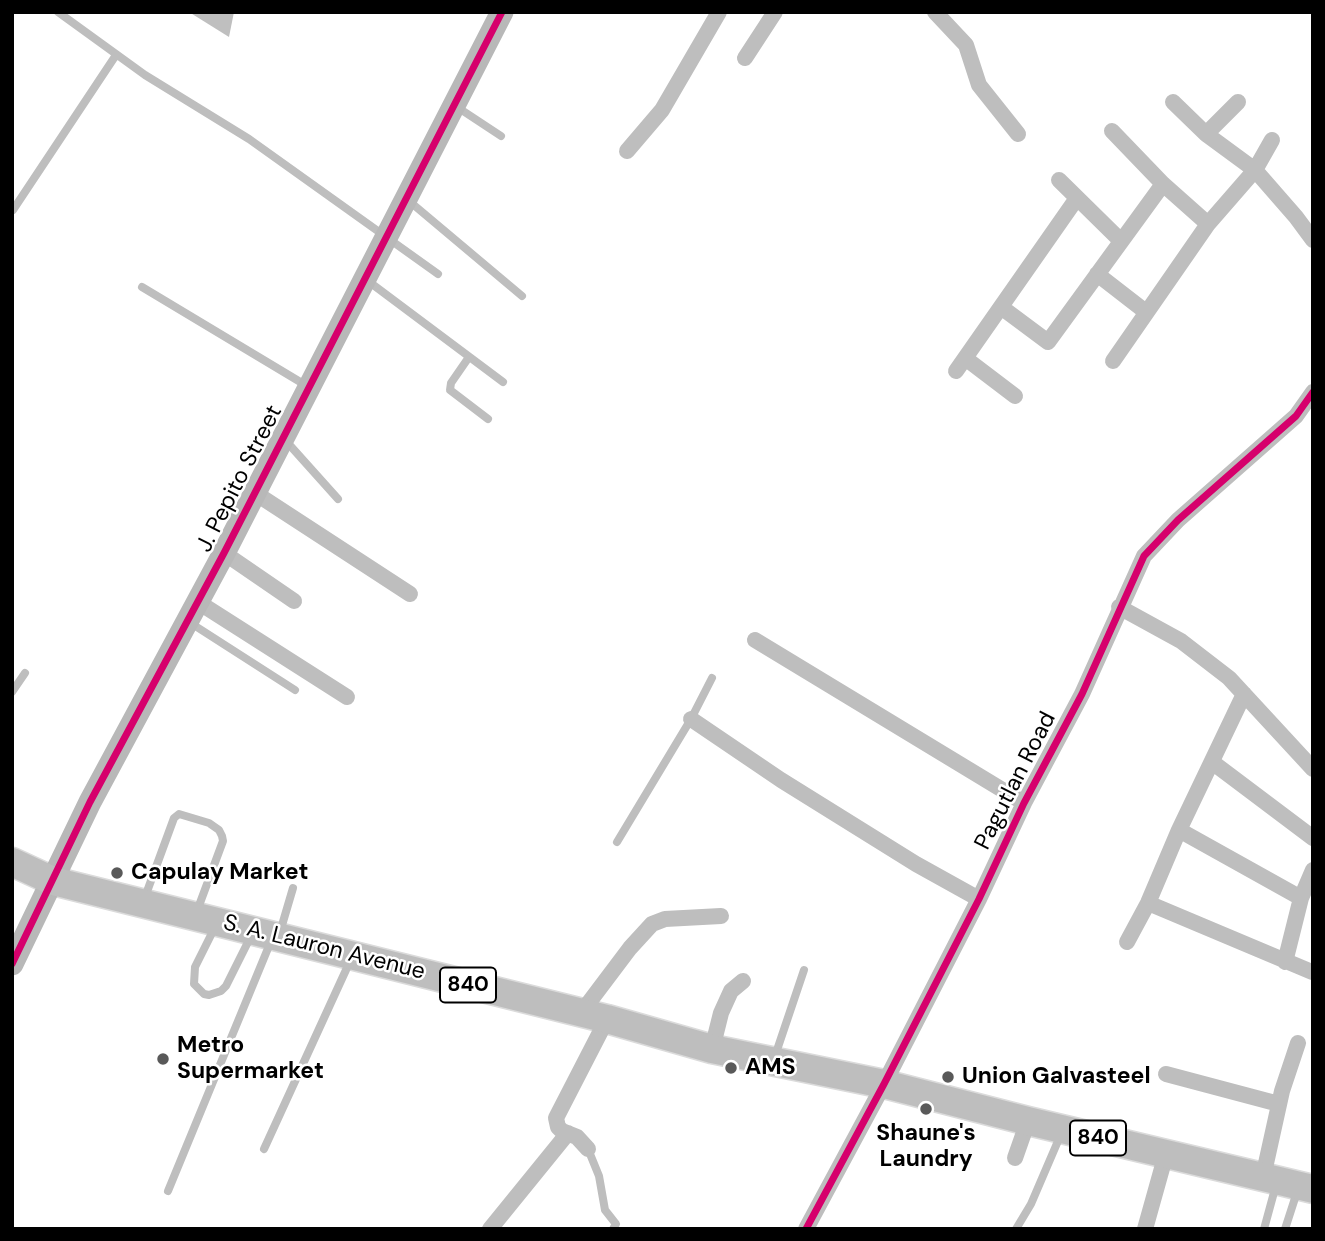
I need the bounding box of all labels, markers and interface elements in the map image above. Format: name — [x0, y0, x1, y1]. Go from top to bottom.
street label: J. Pepito Street — [191, 401, 289, 557]
street label: Pagutlan Road — [969, 708, 1063, 854]
place label: Capulay Market — [131, 859, 308, 887]
marker: Capulay Market — [109, 865, 125, 881]
street label: S. A. Lauron Avenue — [220, 910, 428, 986]
road number: 840 — [440, 968, 496, 1002]
place label: Metro Supermarket — [177, 1032, 324, 1086]
marker: Metro Supermarket — [155, 1051, 171, 1067]
place label: AMS — [745, 1054, 796, 1082]
marker: AMS — [723, 1060, 739, 1076]
place label: Union Galvasteel — [962, 1063, 1151, 1091]
marker: Union Galvasteel — [940, 1069, 956, 1085]
marker: Shaune's Laundry — [918, 1101, 934, 1117]
place label: Shaune's Laundry — [876, 1120, 976, 1174]
road number: 840 — [1070, 1120, 1126, 1156]

